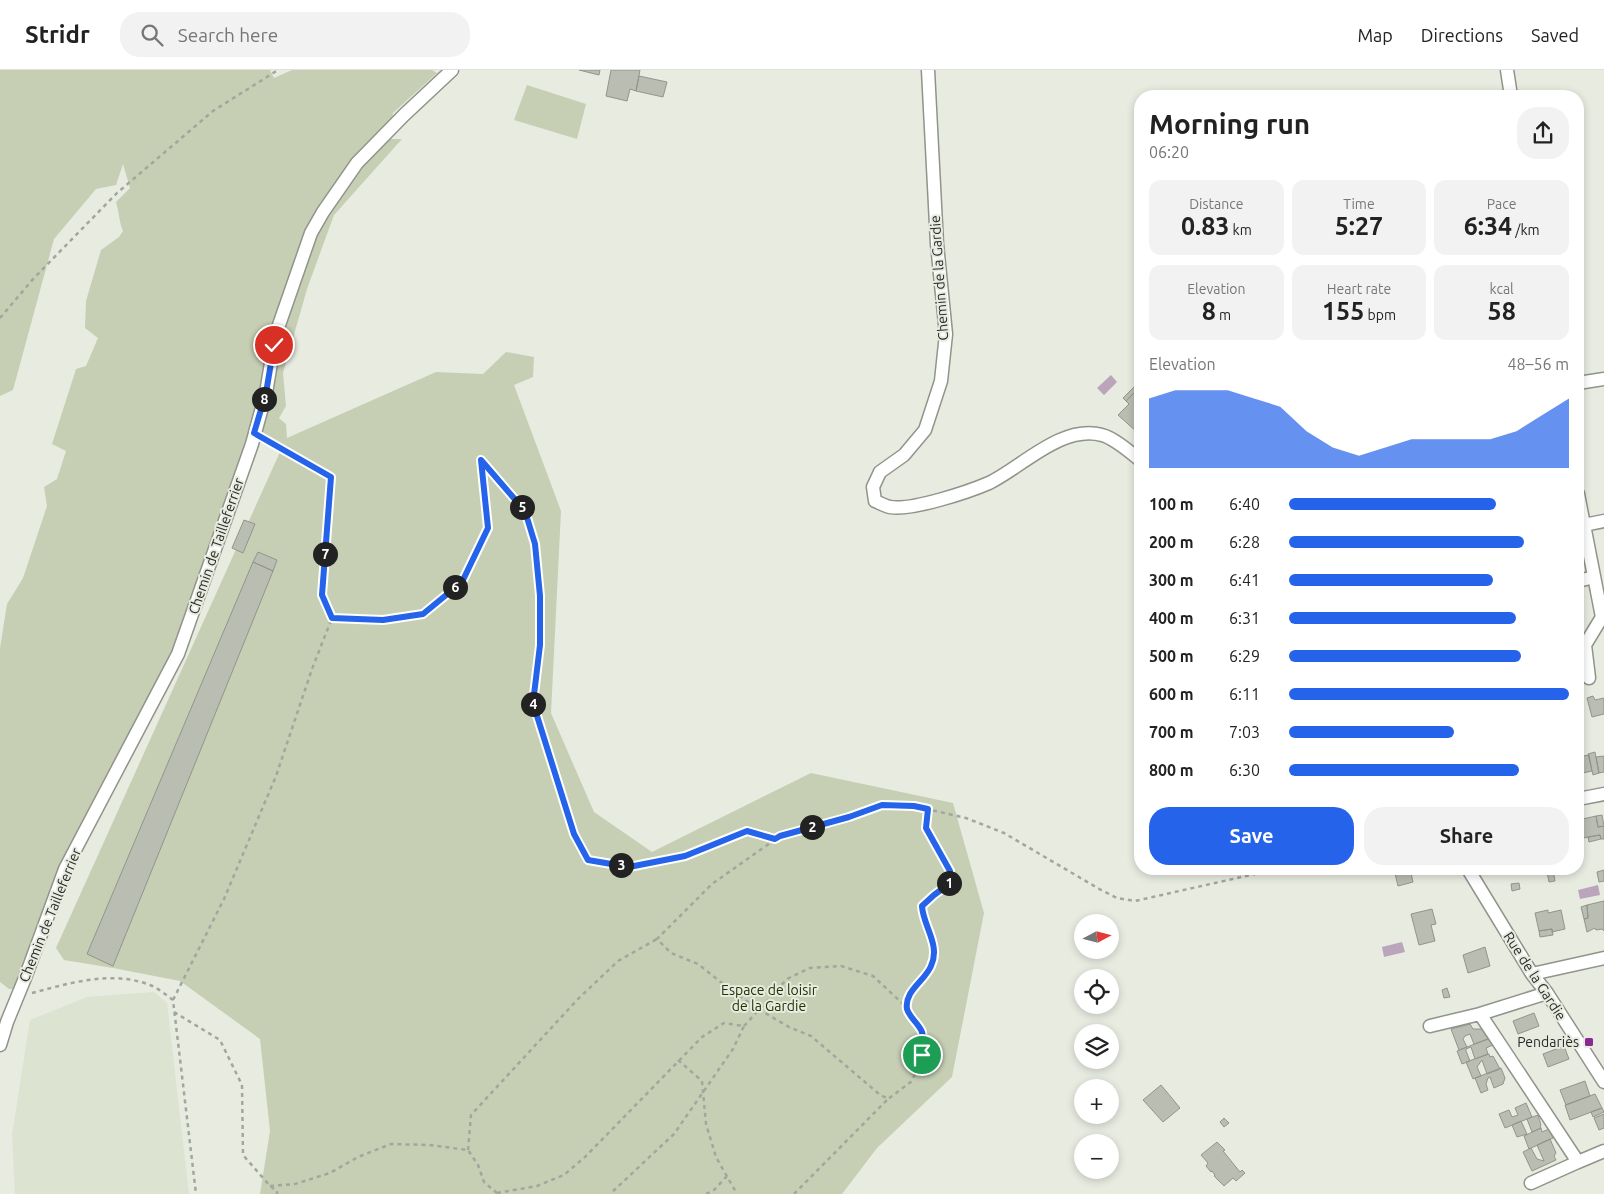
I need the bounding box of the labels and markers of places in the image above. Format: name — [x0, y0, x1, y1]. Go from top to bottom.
pin — [253, 324, 295, 366]
pin: 8 — [252, 386, 276, 412]
pin: 5 — [510, 494, 534, 520]
pin: 7 — [312, 542, 338, 566]
pin: 6 — [442, 574, 468, 600]
pin: 4 — [520, 692, 546, 716]
pin: 2 — [800, 814, 824, 840]
pin: 3 — [608, 852, 634, 878]
pin: 1 — [936, 870, 962, 896]
pin — [901, 1034, 943, 1076]
place label: Pendariès — [1517, 1034, 1579, 1050]
marker: Pendariès — [1583, 1036, 1595, 1048]

